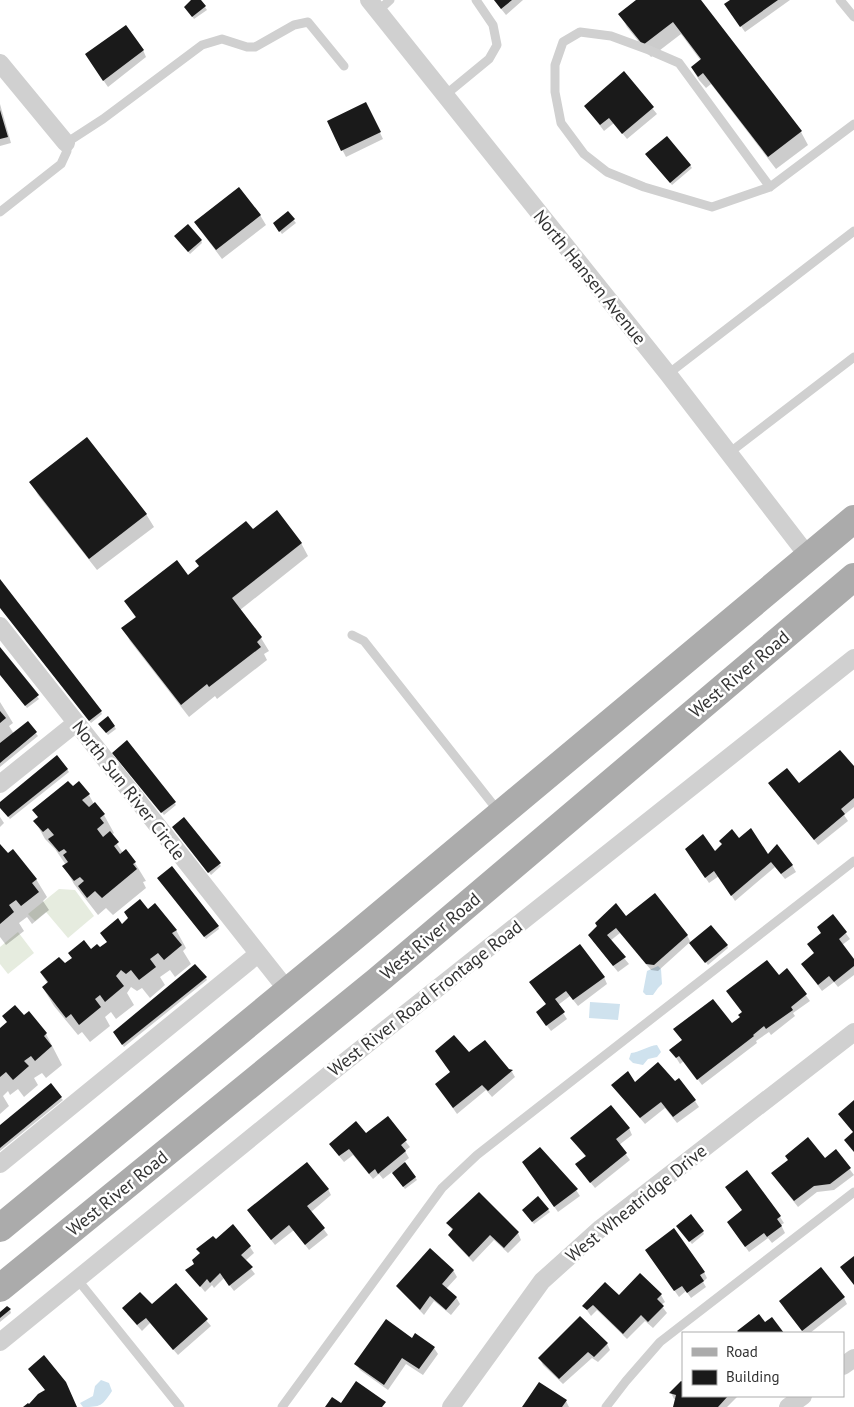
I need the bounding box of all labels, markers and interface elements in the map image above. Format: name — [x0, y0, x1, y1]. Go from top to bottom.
street label: North Hansen Avenue — [528, 205, 652, 349]
street label: West River Road — [684, 625, 794, 723]
street label: North Sun River Circle — [67, 716, 191, 864]
street label: West River Road — [375, 887, 485, 985]
street label: West River Road Frontage Road — [323, 915, 527, 1081]
street label: West Wheatridge Drive — [561, 1139, 711, 1267]
street label: West River Road — [62, 1145, 172, 1241]
legend — [682, 1332, 844, 1397]
text: Road — [726, 1342, 758, 1361]
text: Building — [726, 1367, 780, 1386]

